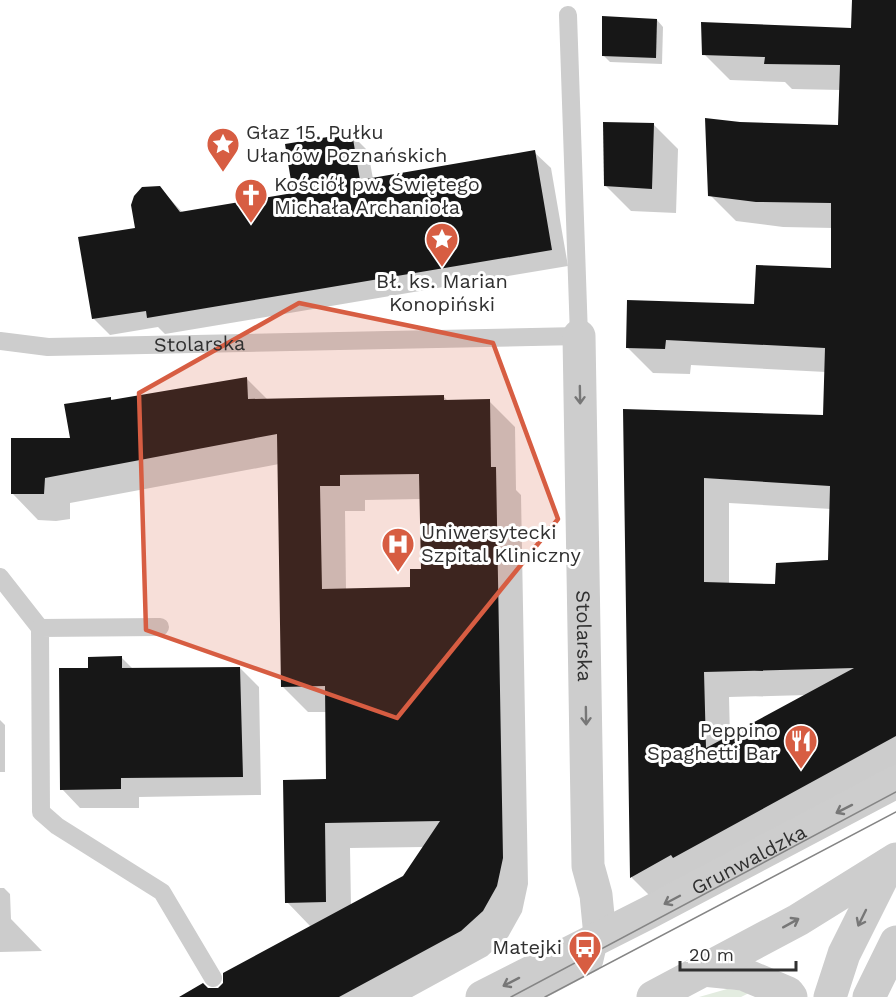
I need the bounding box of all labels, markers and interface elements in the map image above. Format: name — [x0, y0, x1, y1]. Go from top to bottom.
place label: Głaz 15. Pułku Ułanów Poznańskich — [246, 120, 447, 167]
place icon: Głaz 15. Pułku Ułanów Poznańskich — [205, 126, 241, 173]
place label: Kościół pw. Świętego Michała Archanioła — [274, 172, 480, 219]
church icon: Kościół pw. Świętego Michała Archanioła — [233, 177, 269, 224]
place icon: Bł. ks. Marian Konopiński — [424, 221, 460, 268]
place label: Bł. ks. Marian Konopiński — [376, 269, 508, 316]
street label: Stolarska — [154, 331, 246, 357]
one-way arrow — [575, 384, 586, 404]
place label: Uniwersytecki Szpital Kliniczny — [421, 520, 581, 567]
hospital icon: Uniwersytecki Szpital Kliniczny — [380, 526, 416, 573]
street label: Stolarska — [571, 590, 597, 682]
one-way arrow — [580, 705, 592, 725]
place label: Peppino Spaghetti Bar — [647, 718, 778, 765]
restaurant icon: Peppino Spaghetti Bar — [783, 723, 819, 770]
one-way arrow — [836, 804, 854, 815]
street label: Grunwaldzka — [687, 820, 810, 900]
one-way arrow — [664, 894, 681, 906]
one-way arrow — [856, 908, 868, 926]
one-way arrow — [782, 917, 800, 928]
bus stop icon: Matejki — [567, 929, 603, 976]
scale bar — [680, 934, 796, 972]
place label: Matejki — [492, 935, 562, 959]
text: 20 m — [689, 944, 734, 965]
one-way arrow — [503, 976, 520, 988]

